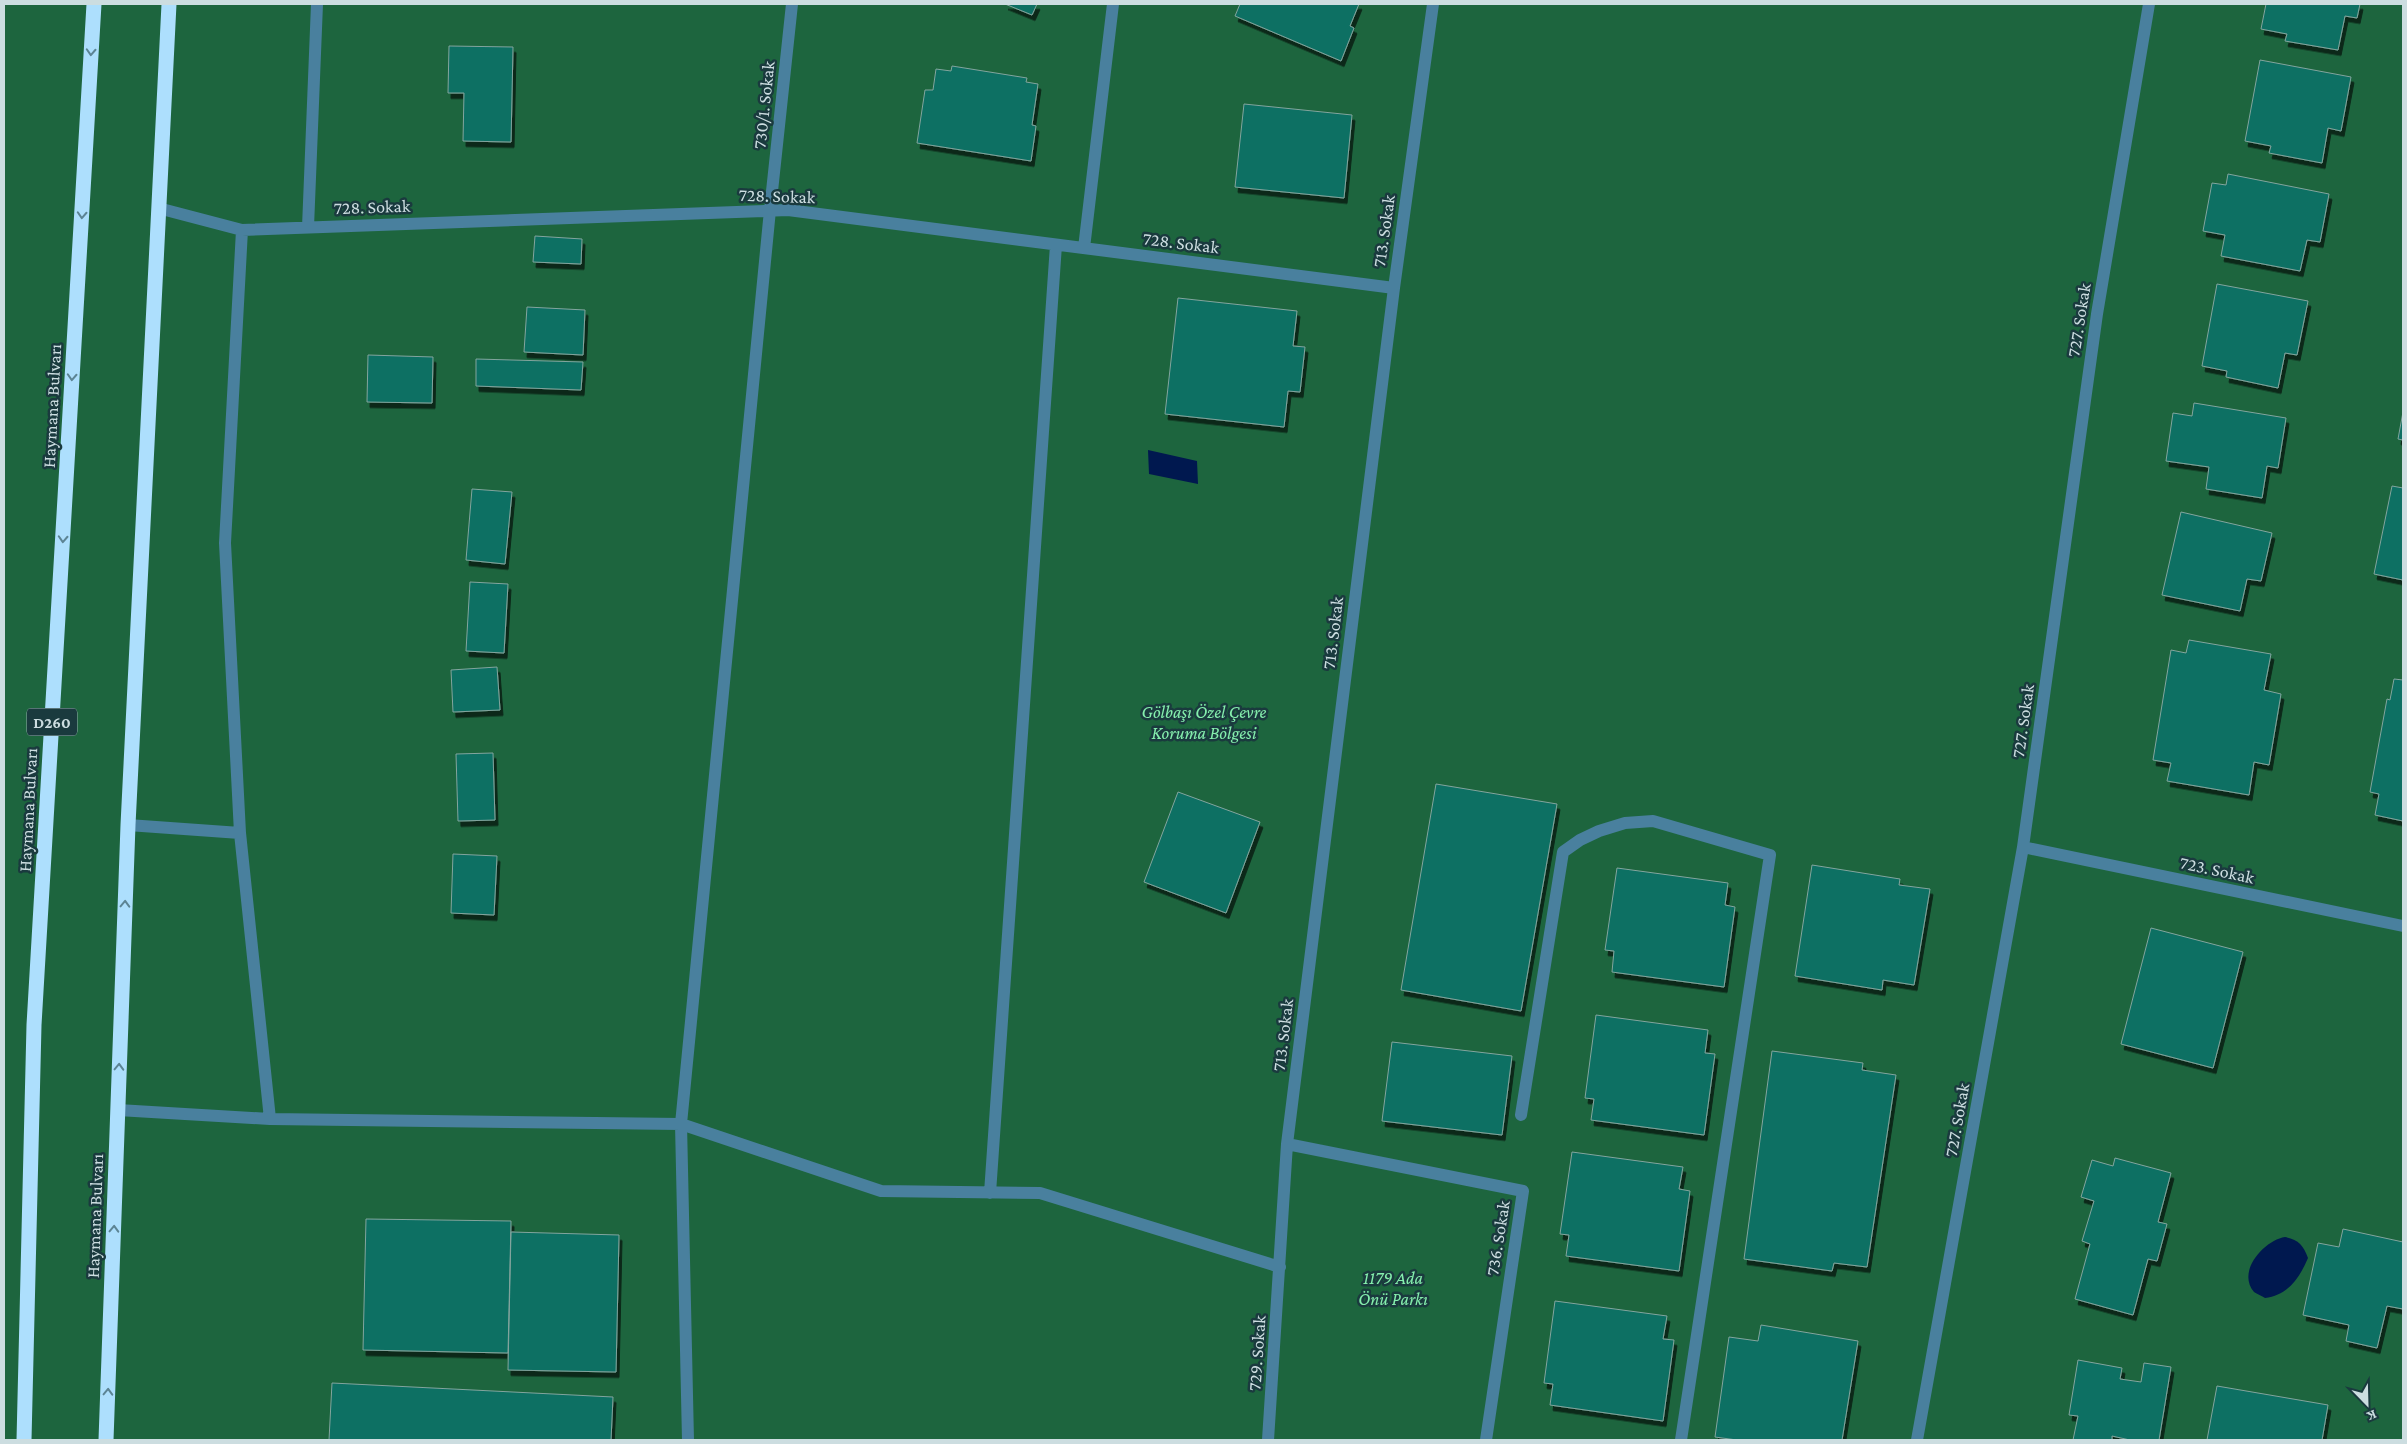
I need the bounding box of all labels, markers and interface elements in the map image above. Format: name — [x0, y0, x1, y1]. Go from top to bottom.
one-way arrow — [85, 49, 96, 57]
street label: 730/1. Sokak — [749, 60, 779, 150]
street label: 728. Sokak — [738, 185, 816, 207]
street label: 713. Sokak — [1369, 193, 1399, 268]
street label: 728. Sokak — [333, 196, 411, 218]
one-way arrow — [76, 211, 87, 219]
street label: 728. Sokak — [1142, 228, 1221, 258]
street label: 727. Sokak — [2063, 281, 2095, 358]
street label: Haymana Bulvarı — [39, 343, 65, 469]
one-way arrow — [67, 373, 78, 381]
one-way arrow — [57, 535, 68, 543]
street label: 713. Sokak — [1319, 595, 1347, 670]
street label: 727. Sokak — [2008, 682, 2038, 759]
park label: Gölbaşı Özel Çevre Koruma Bölgesi — [1142, 702, 1267, 743]
road number: D260 — [27, 709, 77, 736]
street label: Haymana Bulvarı — [15, 747, 41, 873]
street label: 723. Sokak — [2178, 852, 2256, 888]
one-way arrow — [120, 900, 130, 908]
street label: 713. Sokak — [1269, 997, 1297, 1072]
one-way arrow — [114, 1062, 124, 1070]
street label: 727. Sokak — [1941, 1081, 1973, 1158]
street label: Haymana Bulvarı — [83, 1153, 107, 1278]
street label: 736. Sokak — [1482, 1199, 1514, 1277]
one-way arrow — [108, 1225, 119, 1233]
park label: 1179 Ada Önü Parkı — [1358, 1268, 1428, 1309]
street label: 729. Sokak — [1244, 1314, 1270, 1392]
north arrow — [2342, 1379, 2392, 1429]
one-way arrow — [103, 1387, 113, 1395]
text: K — [2364, 1407, 2379, 1425]

